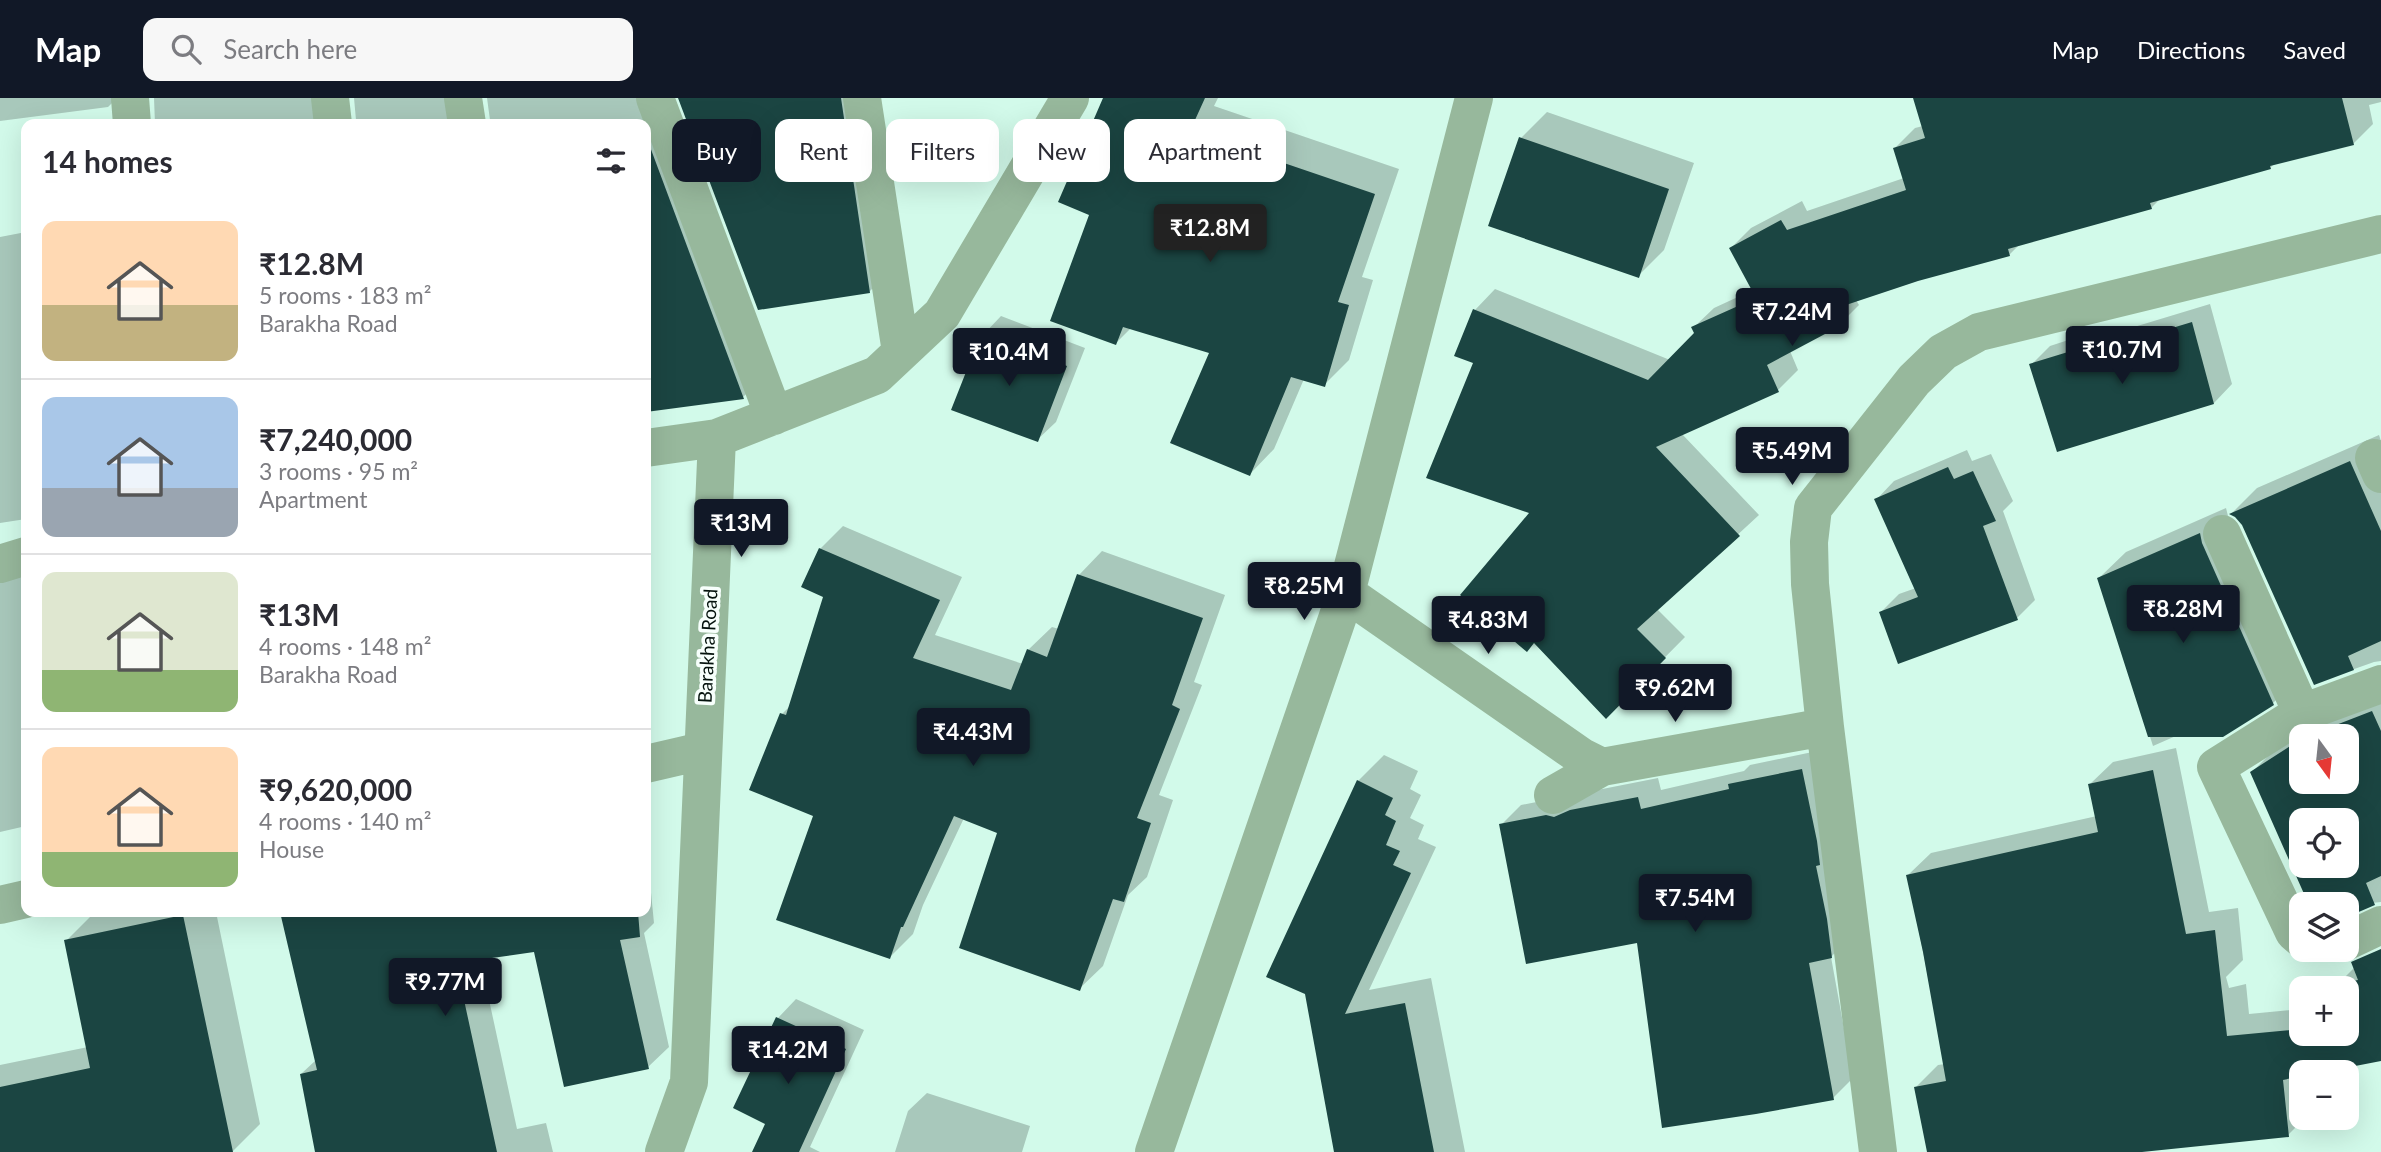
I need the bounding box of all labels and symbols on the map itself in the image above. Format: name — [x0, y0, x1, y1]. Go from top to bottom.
pin: ₹12.8M — [1153, 204, 1267, 264]
pin: ₹7.24M — [1735, 288, 1849, 348]
pin: ₹10.7M — [2065, 327, 2179, 386]
pin: ₹10.4M — [952, 328, 1066, 388]
pin: ₹5.49M — [1735, 428, 1849, 487]
pin: ₹13M — [700, 500, 782, 559]
pin: ₹8.25M — [1247, 562, 1361, 622]
pin: ₹8.28M — [2126, 586, 2240, 645]
street label: Barakha Road — [693, 588, 721, 704]
pin: ₹4.83M — [1431, 596, 1545, 656]
pin: ₹9.62M — [1618, 664, 1732, 724]
pin: ₹4.43M — [916, 708, 1030, 768]
north arrow — [2289, 724, 2359, 794]
pin: ₹7.54M — [1638, 874, 1752, 934]
pin: ₹9.77M — [388, 958, 502, 1018]
pin: ₹14.2M — [731, 1026, 845, 1086]

